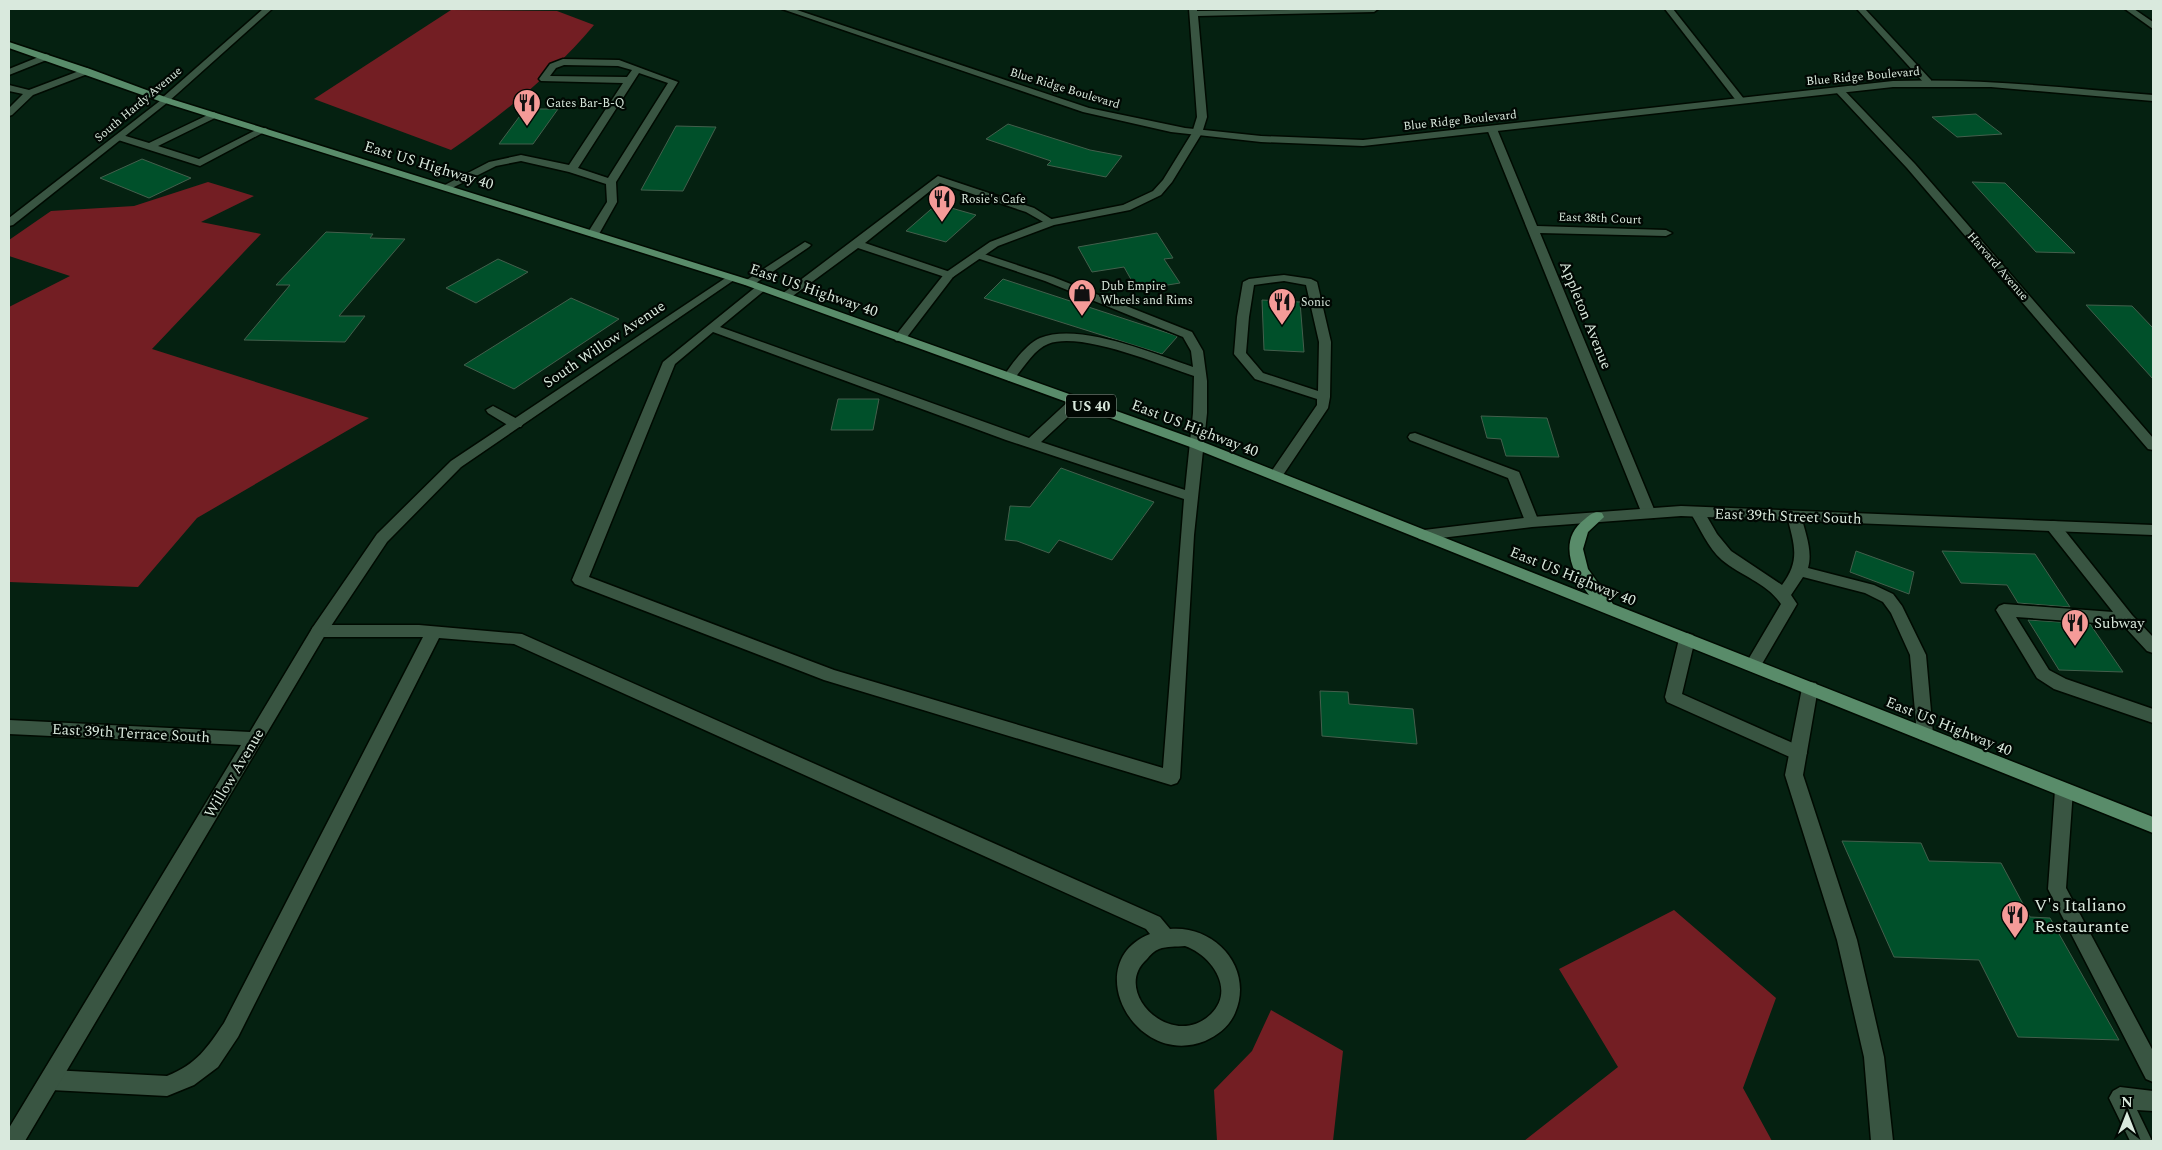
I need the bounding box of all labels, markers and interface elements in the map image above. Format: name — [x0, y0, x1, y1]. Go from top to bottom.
street label: South Hardy Avenue — [90, 62, 187, 147]
street label: Blue Ridge Boulevard — [1805, 62, 1921, 91]
street label: Blue Ridge Boulevard — [1007, 63, 1122, 114]
restaurant icon: Gates Bar-B-Q — [512, 88, 542, 127]
place label: Gates Bar-B-Q — [546, 94, 625, 113]
street label: Blue Ridge Boulevard — [1402, 105, 1518, 136]
street label: East US Highway 40 — [361, 135, 496, 196]
restaurant icon: Rosie's Cafe — [927, 184, 957, 223]
place label: Rosie's Cafe — [961, 190, 1026, 209]
street label: East 38th Court — [1558, 208, 1642, 229]
street label: Harvard Avenue — [1962, 228, 2033, 305]
street label: Appleton Avenue — [1553, 257, 1618, 373]
street label: East US Highway 40 — [747, 258, 881, 323]
place label: Dub Empire Wheels and Rims — [1101, 277, 1193, 310]
shop icon: Dub Empire Wheels and Rims — [1067, 278, 1097, 317]
restaurant icon: Sonic — [1267, 287, 1297, 326]
place label: Sonic — [1301, 293, 1331, 312]
street label: South Willow Avenue — [538, 295, 670, 394]
road number: US 40 — [1066, 394, 1116, 418]
street label: East US Highway 40 — [1128, 394, 1262, 463]
street label: East 39th Street South — [1714, 502, 1862, 531]
street label: East US Highway 40 — [1506, 541, 1639, 612]
restaurant icon: Subway — [2060, 608, 2090, 647]
place label: Subway — [2094, 612, 2145, 635]
street label: East US Highway 40 — [1882, 691, 2015, 762]
street label: East 39th Terrace South — [51, 718, 211, 749]
street label: Willow Avenue — [199, 724, 270, 822]
place label: V's Italiano Restaurante — [2034, 892, 2129, 940]
restaurant icon: V's Italiano Restaurante — [2000, 900, 2030, 939]
north arrow — [2102, 1090, 2152, 1140]
text: N — [2121, 1092, 2133, 1113]

